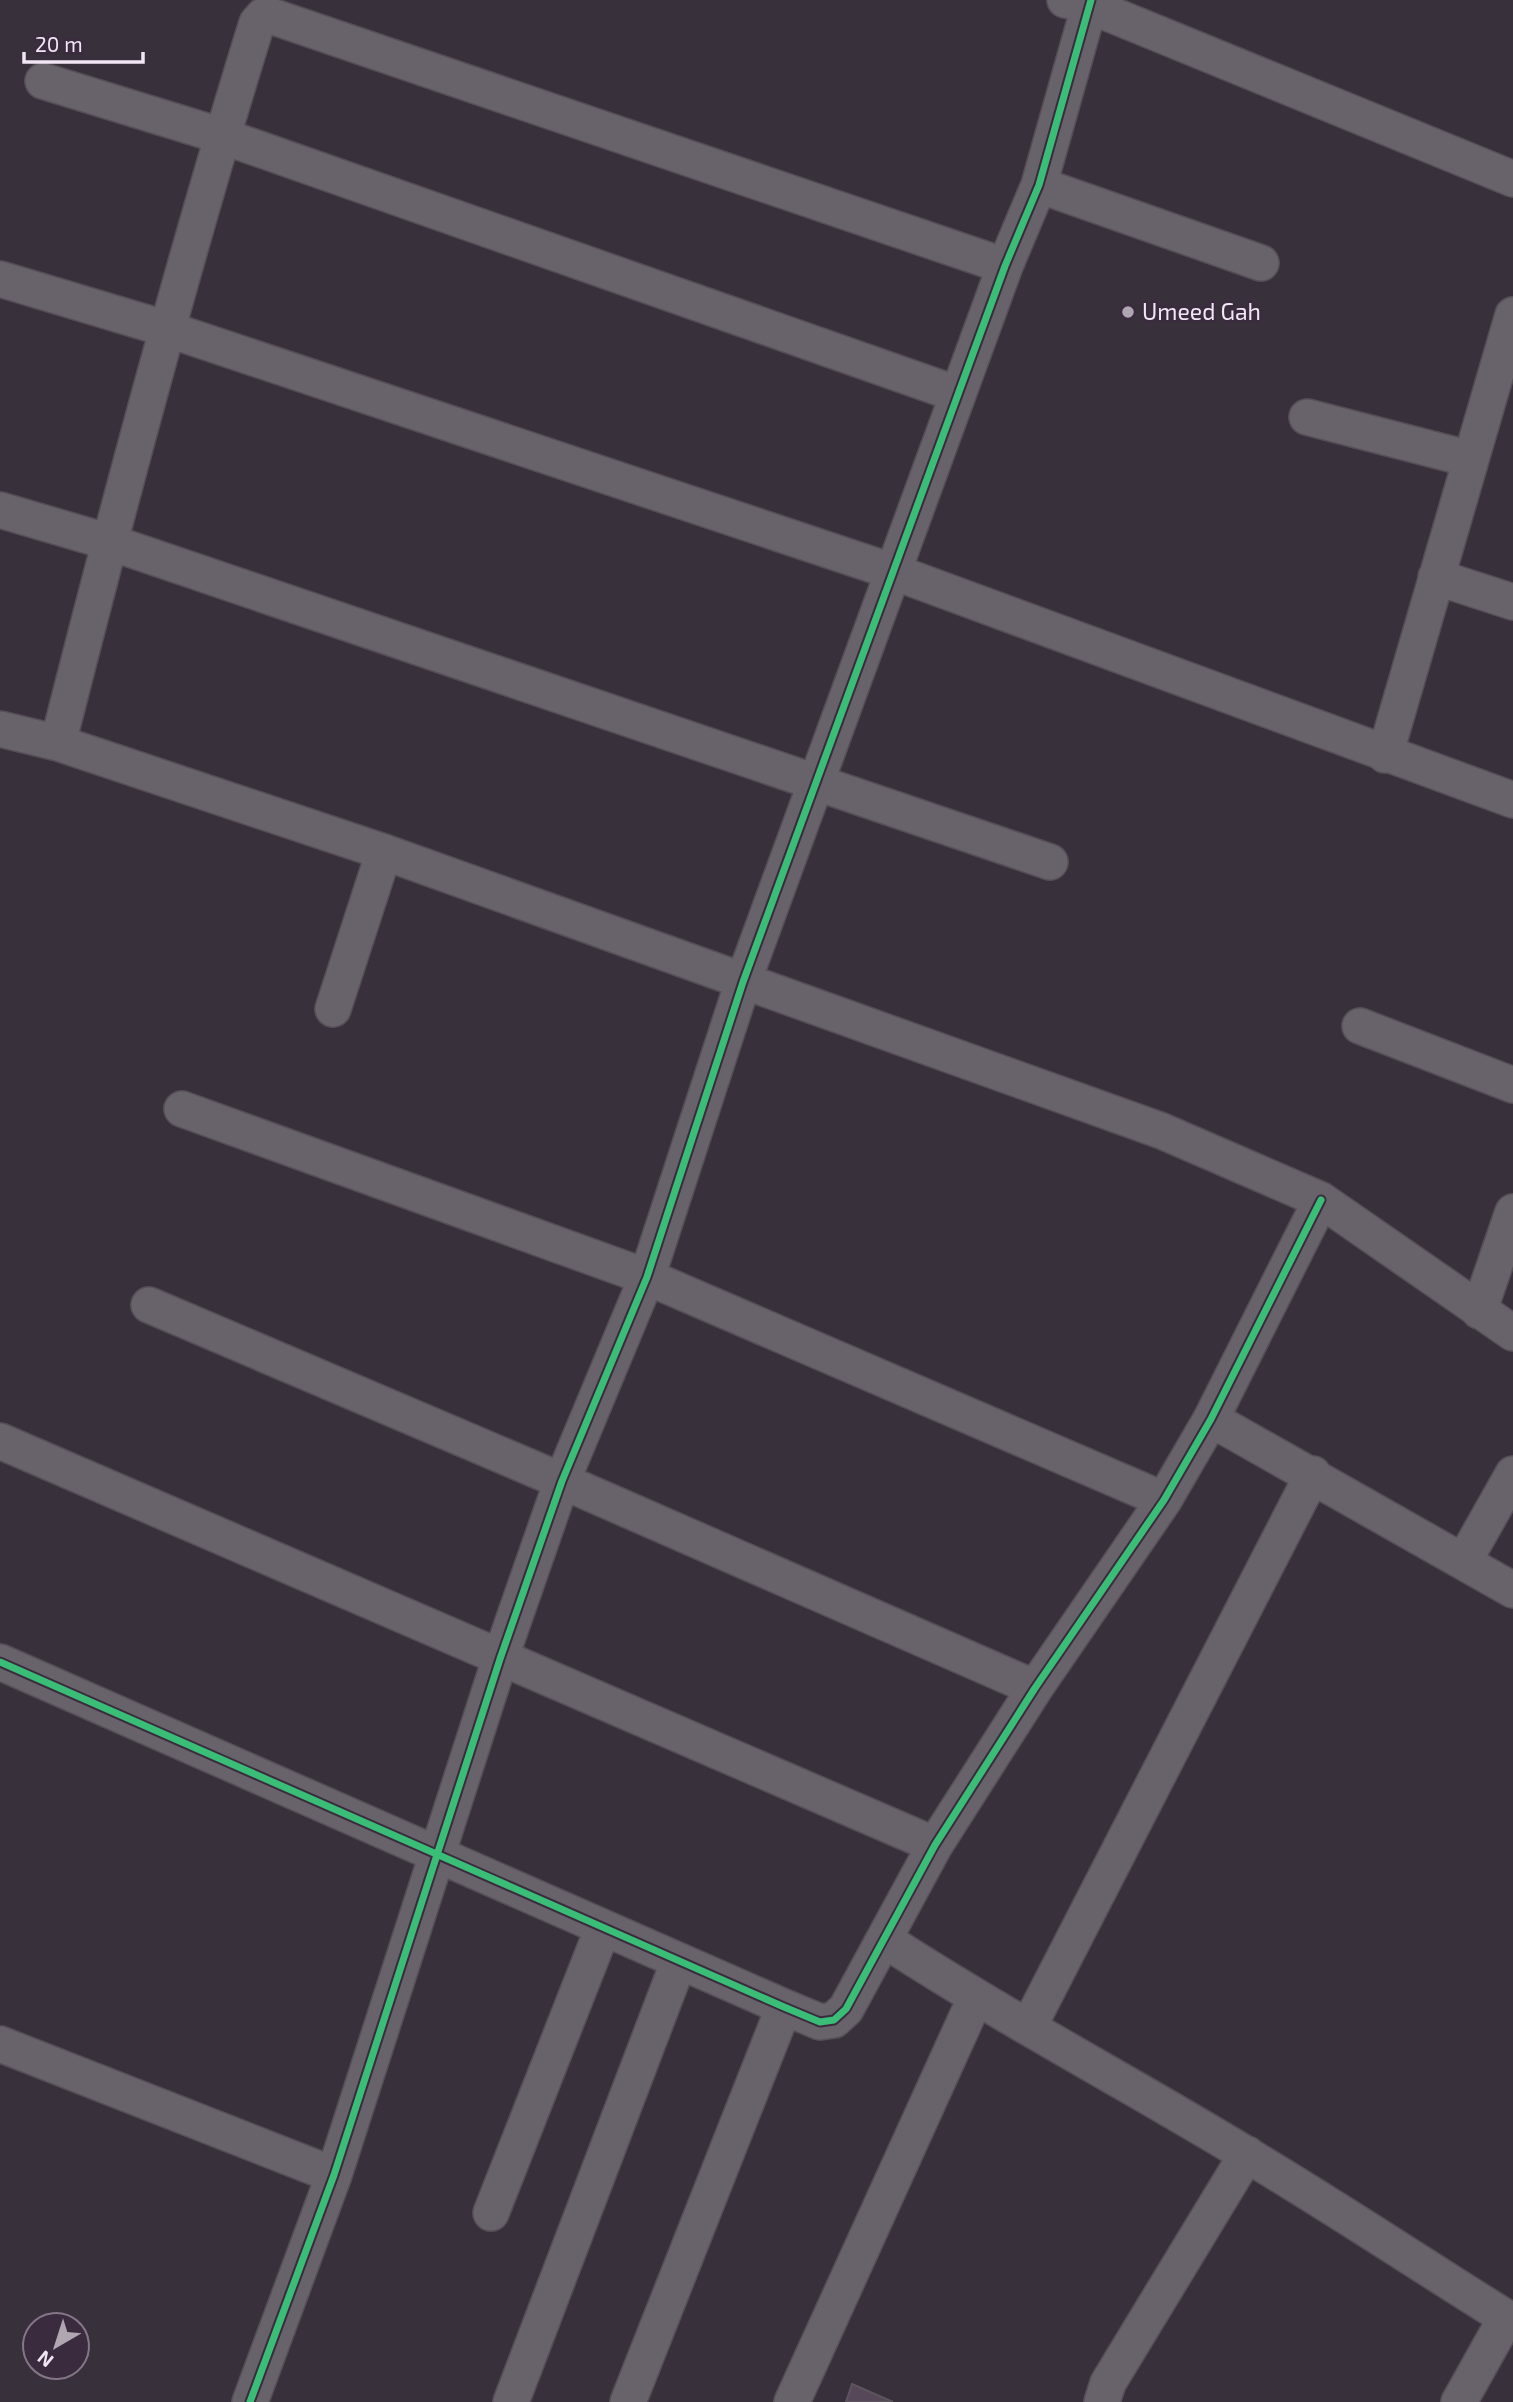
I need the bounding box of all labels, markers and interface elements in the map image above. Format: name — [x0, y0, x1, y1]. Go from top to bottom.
scale bar — [24, 21, 144, 65]
text: 20 m — [35, 31, 83, 56]
place label: Umeed Gah — [1142, 297, 1261, 325]
marker: Umeed Gah — [1120, 304, 1136, 320]
north arrow — [21, 2311, 91, 2381]
text: N — [32, 2346, 58, 2373]

